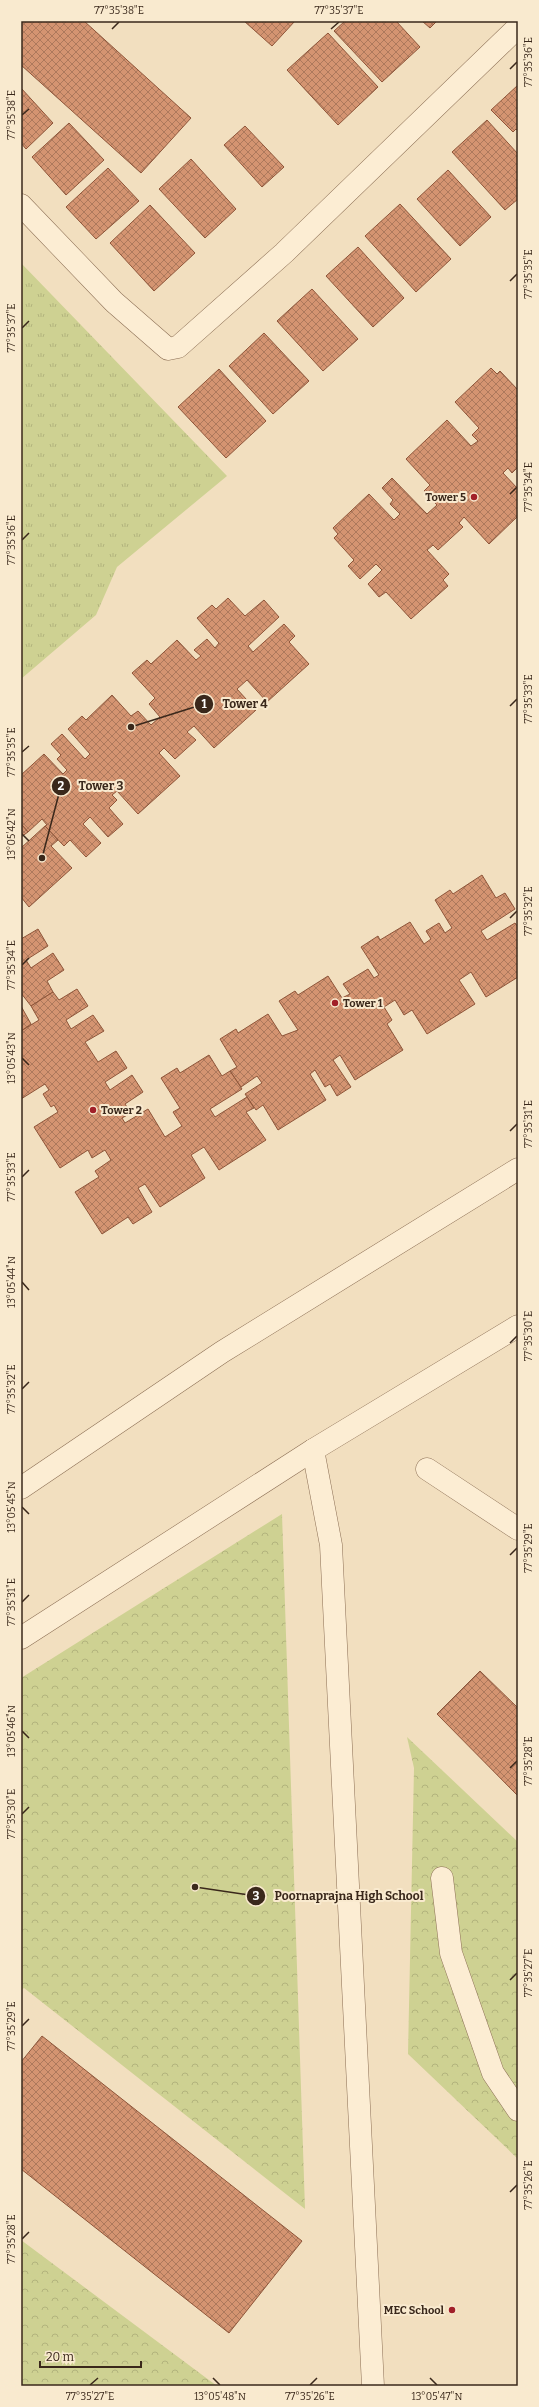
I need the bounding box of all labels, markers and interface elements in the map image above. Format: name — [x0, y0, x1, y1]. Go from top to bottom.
text: 77°35'38"E — [94, 5, 144, 17]
text: 77°35'37"E — [315, 5, 363, 17]
text: 77°35'36"E — [523, 37, 535, 87]
text: 77°35'38"E — [6, 90, 18, 140]
text: 77°35'35"E — [523, 249, 535, 299]
text: 77°35'37"E — [6, 304, 18, 352]
text: 77°35'34"E — [523, 462, 535, 512]
place label: Tower 5 — [425, 491, 466, 504]
marker: Tower 5 — [469, 492, 479, 502]
text: 77°35'36"E — [6, 515, 18, 565]
text: 77°35'33"E — [523, 674, 535, 724]
callout: Tower 4 — [194, 692, 276, 716]
text: 1 — [201, 697, 207, 711]
text: Tower 4 — [222, 697, 268, 711]
text: 77°35'35"E — [6, 727, 18, 777]
callout: Tower 3 — [51, 774, 131, 798]
text: 2 — [58, 779, 65, 793]
text: Tower 3 — [79, 779, 123, 793]
text: 13°05'42"N — [6, 808, 18, 860]
text: 77°35'32"E — [523, 886, 535, 936]
text: 77°35'34"E — [6, 940, 18, 990]
place label: Tower 1 — [343, 997, 383, 1010]
marker: Tower 1 — [330, 998, 340, 1008]
text: 13°05'43"N — [6, 1032, 18, 1084]
text: 77°35'31"E — [523, 1100, 535, 1148]
place label: Tower 2 — [101, 1104, 142, 1117]
marker: Tower 2 — [88, 1105, 98, 1115]
text: 77°35'33"E — [6, 1152, 18, 1202]
text: 13°05'44"N — [6, 1256, 18, 1308]
text: 77°35'30"E — [523, 1311, 535, 1361]
text: 77°35'32"E — [6, 1364, 18, 1414]
text: 13°05'45"N — [6, 1481, 18, 1533]
text: 77°35'29"E — [523, 1523, 535, 1573]
text: 77°35'31"E — [6, 1578, 18, 1626]
text: 13°05'46"N — [6, 1705, 18, 1757]
text: 77°35'28"E — [523, 1736, 535, 1786]
text: 77°35'30"E — [6, 1789, 18, 1839]
callout: Poornaprajna High School — [246, 1884, 431, 1908]
text: 3 — [253, 1889, 260, 1903]
text: Poornaprajna High School — [275, 1889, 424, 1904]
text: 77°35'27"E — [523, 1949, 535, 1997]
text: 77°35'29"E — [6, 2001, 18, 2051]
text: 77°35'26"E — [523, 2160, 535, 2210]
text: 77°35'28"E — [6, 2214, 18, 2264]
place label: MEC School — [384, 2304, 445, 2317]
marker: MEC School — [447, 2305, 457, 2315]
scale bar — [40, 2343, 141, 2369]
text: 20 m — [46, 2350, 75, 2364]
text: 77°35'27"E — [66, 2391, 114, 2403]
text: 13°05'48"N — [194, 2391, 246, 2403]
text: 77°35'26"E — [285, 2391, 335, 2403]
text: 13°05'47"N — [412, 2391, 462, 2403]

